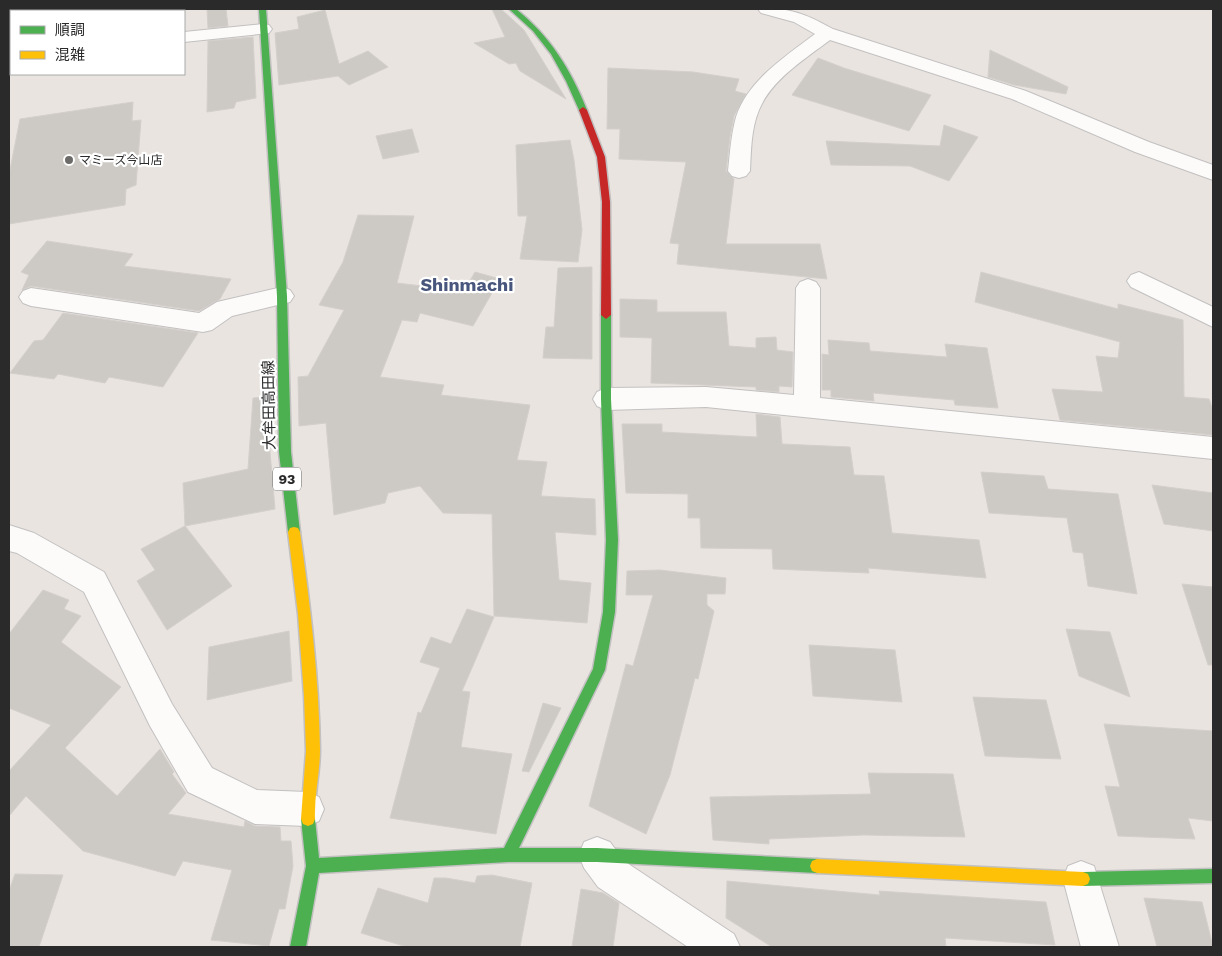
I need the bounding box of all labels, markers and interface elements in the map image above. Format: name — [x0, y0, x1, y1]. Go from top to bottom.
legend — [10, 10, 185, 75]
text: 順調 — [55, 21, 85, 39]
text: 混雑 — [55, 46, 85, 64]
place label: マミーズ今山店 — [79, 153, 162, 167]
marker: マミーズ今山店 — [63, 154, 75, 166]
district label: Shinmachi — [420, 274, 514, 295]
street label: 大牟田高田線 — [259, 360, 279, 450]
road number: 93 — [273, 468, 301, 490]

